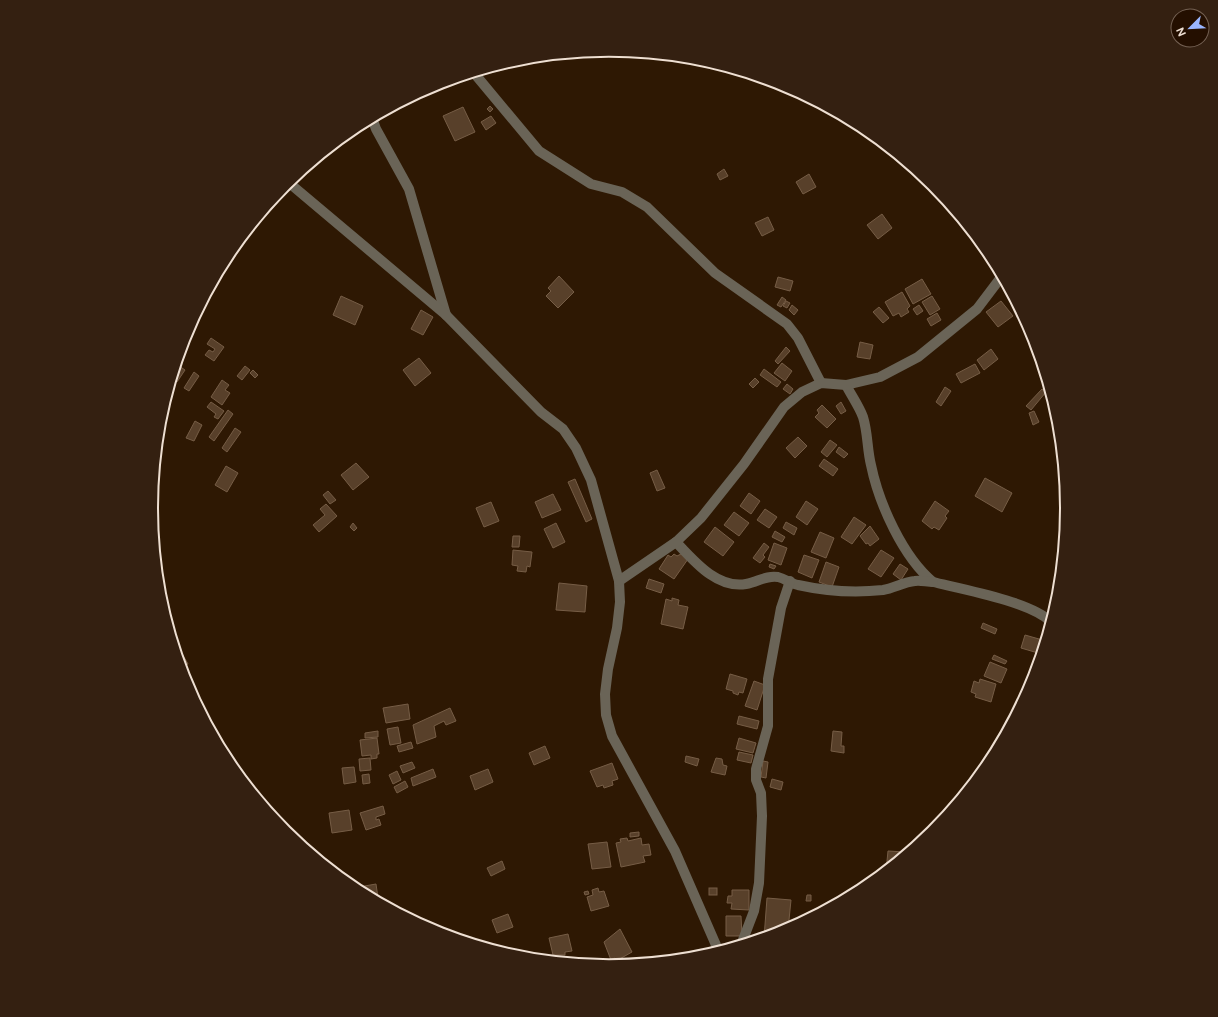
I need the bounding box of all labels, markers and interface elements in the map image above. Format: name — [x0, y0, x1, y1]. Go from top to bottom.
north arrow — [1170, 8, 1210, 48]
text: N — [1174, 25, 1189, 38]

